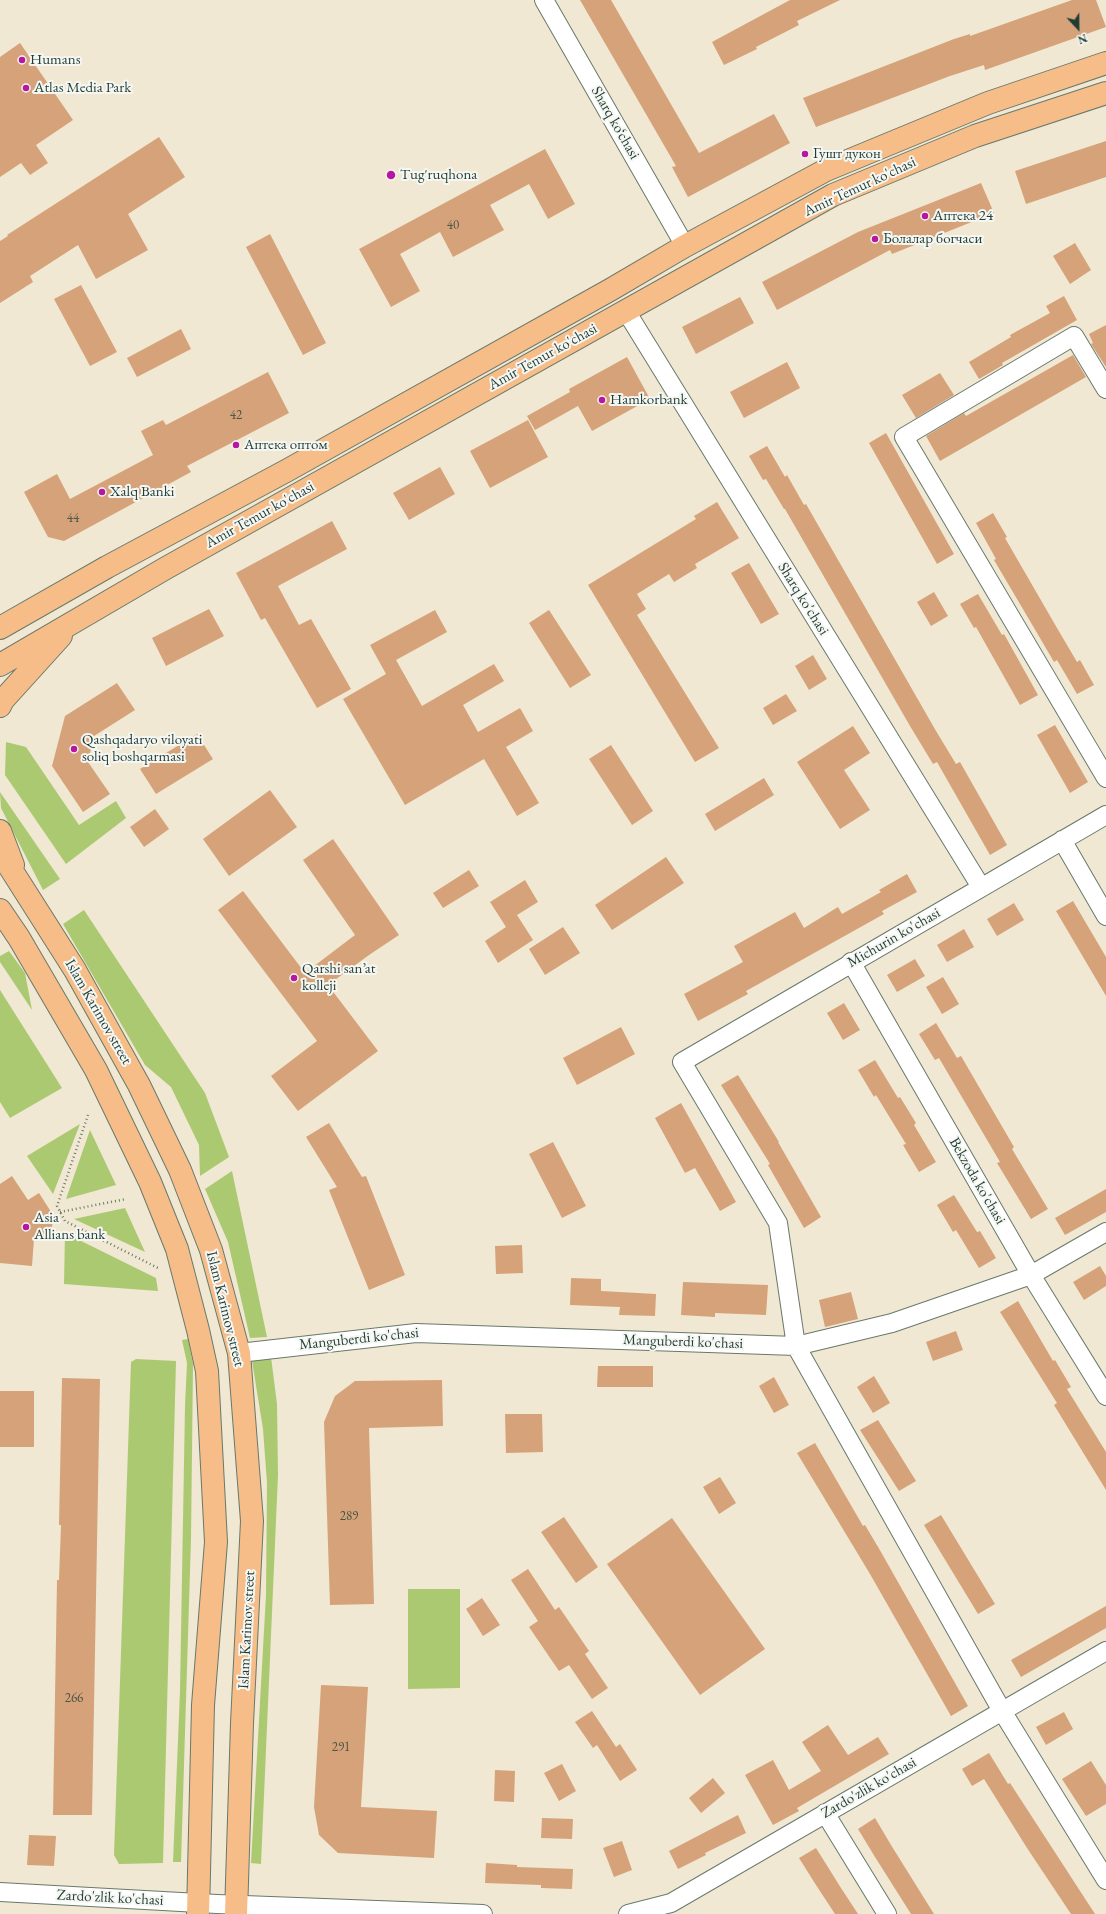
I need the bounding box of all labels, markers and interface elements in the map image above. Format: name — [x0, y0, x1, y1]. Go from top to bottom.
north arrow — [1058, 8, 1098, 48]
text: N — [1076, 31, 1089, 47]
place label: Humans — [30, 51, 80, 69]
marker: Humans — [17, 55, 27, 65]
place label: Atlas Media Park — [34, 79, 131, 97]
marker: Atlas Media Park — [21, 83, 31, 93]
street label: Sharq ko‘chasi — [587, 83, 643, 163]
place label: Гушт дукон — [813, 145, 881, 163]
marker: Гушт дукон — [800, 149, 810, 159]
street label: Amir Temur ko'chasi — [801, 153, 919, 221]
place label: Tug'ruqhona — [400, 166, 477, 184]
marker: Tug'ruqhona — [385, 169, 397, 181]
place label: Аптека 24 — [933, 207, 993, 225]
marker: Аптека 24 — [920, 211, 930, 221]
house number: 40 — [447, 217, 459, 233]
place label: Болалар богчаси — [883, 230, 982, 248]
marker: Болалар богчаси — [870, 234, 880, 244]
street label: Amir Temur ko'chasi — [486, 320, 600, 394]
place label: Hamkorbank — [610, 391, 688, 409]
marker: Hamkorbank — [597, 395, 607, 405]
house number: 42 — [230, 407, 242, 423]
place label: Аптека оптом — [244, 436, 328, 454]
marker: Аптека оптом — [231, 440, 241, 450]
street label: Amir Temur ko'chasi — [203, 478, 317, 552]
place label: Xalq Banki — [110, 483, 174, 501]
marker: Xalq Banki — [97, 487, 107, 497]
house number: 44 — [67, 510, 79, 526]
street label: Sharq ko'chasi — [774, 559, 832, 639]
place label: Qashqadaryo viloyati soliq boshqarmasi — [82, 731, 202, 766]
marker: Qashqadaryo viloyati soliq boshqarmasi — [69, 744, 79, 754]
street label: Michurin ko'chasi — [844, 904, 944, 972]
street label: Islam Karimov street — [61, 956, 135, 1068]
place label: Qarshi san’at kolleji — [302, 960, 375, 995]
marker: Qarshi san’at kolleji — [289, 973, 299, 983]
street label: Bekzoda ko'chasi — [945, 1134, 1009, 1228]
place label: Asia Allians bank — [34, 1209, 105, 1244]
marker: Asia Allians bank — [21, 1222, 31, 1232]
street label: Islam Karimov street — [202, 1249, 248, 1369]
street label: Manguberdi ko'chasi — [298, 1324, 420, 1354]
street label: Manguberdi ko'chasi — [623, 1331, 743, 1353]
house number: 289 — [340, 1508, 358, 1524]
street label: Islam Karimov street — [235, 1570, 259, 1690]
house number: 266 — [65, 1690, 83, 1706]
house number: 291 — [332, 1739, 350, 1755]
street label: Zardo'zlik ko'chasi — [818, 1754, 920, 1822]
street label: Zardo'zlik ko'chasi — [56, 1886, 164, 1910]

